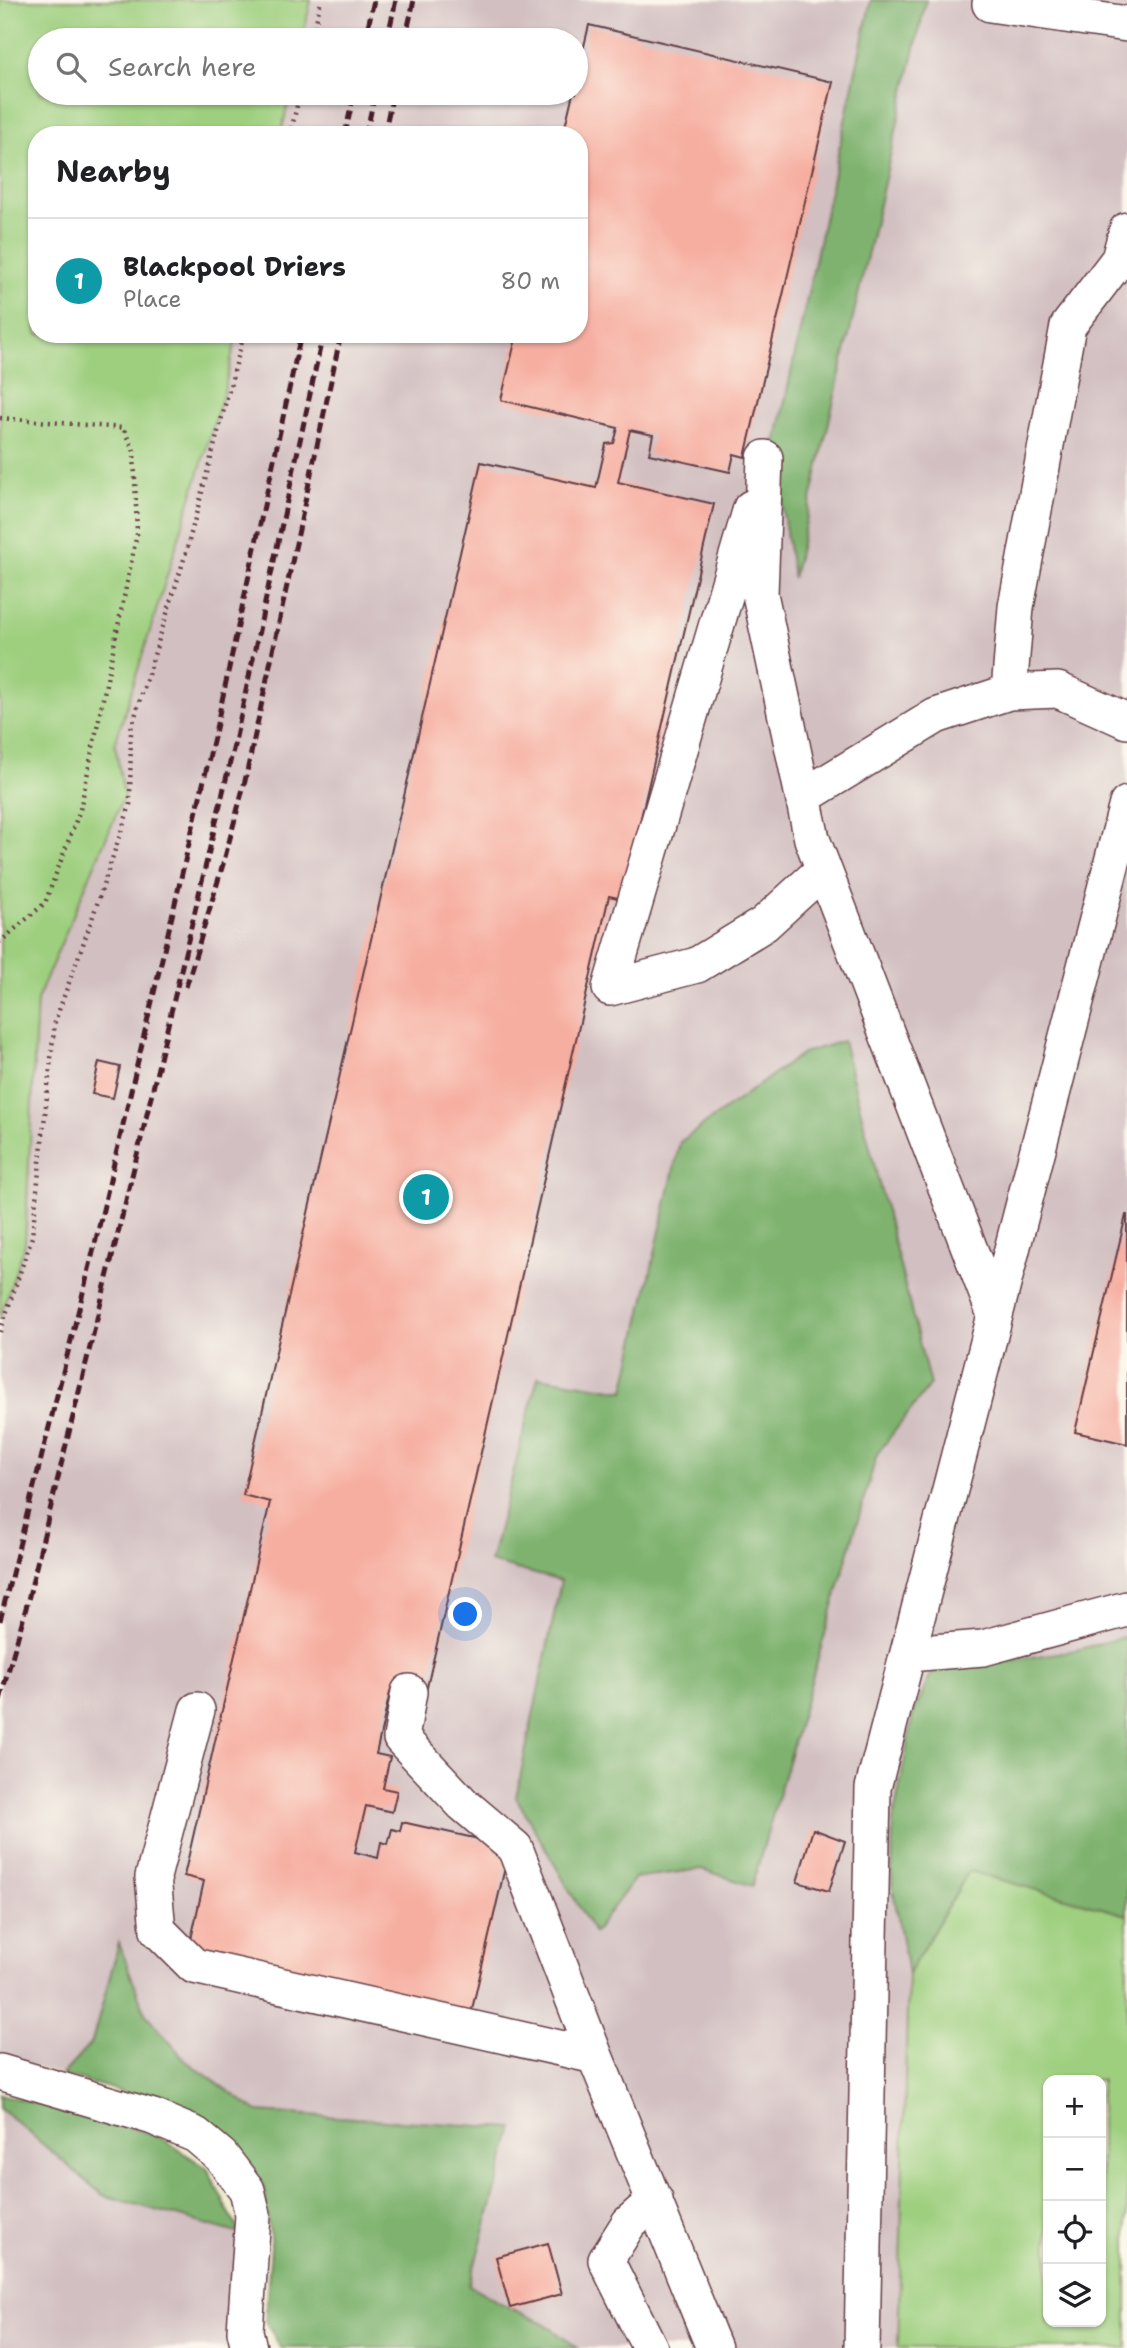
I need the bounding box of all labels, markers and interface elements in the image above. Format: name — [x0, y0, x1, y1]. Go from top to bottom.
search box — [28, 28, 588, 105]
icon: search — [52, 48, 90, 86]
text: Search here — [108, 49, 257, 84]
text: Nearby — [56, 151, 171, 192]
text: Blackpool Driers — [123, 249, 346, 284]
text: 1 — [74, 266, 84, 296]
text: 80 m — [501, 266, 560, 296]
text: Place — [123, 284, 182, 314]
pin: 1 — [403, 1171, 449, 1223]
your location — [448, 1597, 482, 1631]
map controls — [1043, 2075, 1106, 2327]
button: + — [1043, 2075, 1106, 2138]
button: − — [1043, 2138, 1106, 2201]
button: locate — [1043, 2201, 1106, 2264]
button: layers — [1043, 2264, 1106, 2327]

